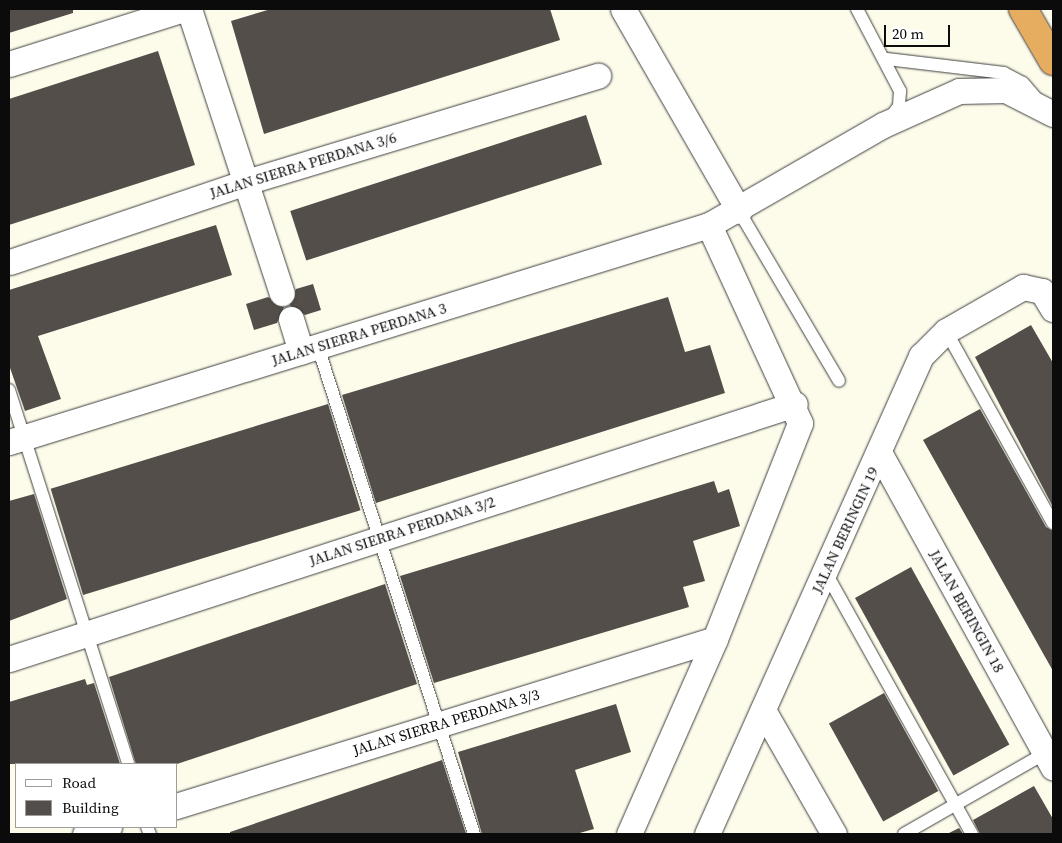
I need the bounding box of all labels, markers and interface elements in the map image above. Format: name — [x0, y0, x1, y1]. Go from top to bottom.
scale bar — [887, 15, 953, 47]
text: 20 m — [892, 23, 924, 44]
street label: JALAN SIERRA PERDANA 3/6 — [208, 128, 398, 202]
street label: JALAN SIERRA PERDANA 3 — [269, 299, 449, 369]
street label: JALAN BERINGIN 19 — [808, 464, 882, 596]
street label: JALAN SIERRA PERDANA 3/2 — [307, 492, 497, 570]
street label: JALAN BERINGIN 18 — [926, 547, 1008, 675]
street label: JALAN SIERRA PERDANA 3/3 — [351, 685, 541, 759]
legend — [15, 763, 178, 828]
text: Road — [62, 772, 96, 793]
text: Building — [62, 797, 119, 818]

